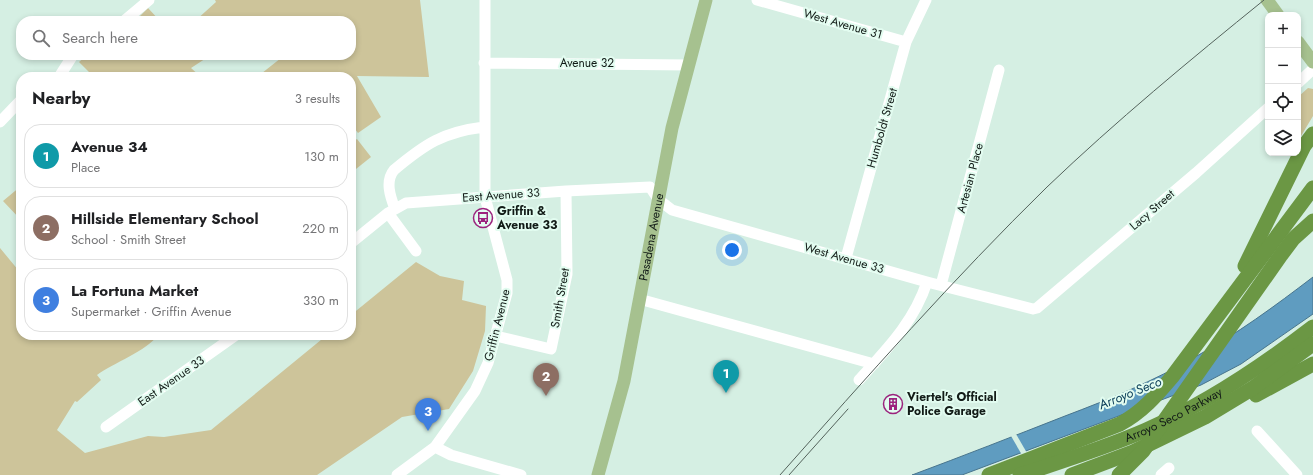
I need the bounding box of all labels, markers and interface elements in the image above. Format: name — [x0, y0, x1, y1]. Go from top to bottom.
street label: West Avenue 31 — [801, 4, 885, 44]
map controls — [1265, 12, 1301, 156]
button: + — [1265, 12, 1301, 48]
search box — [16, 16, 356, 60]
icon: search — [30, 27, 52, 49]
text: Search here — [62, 27, 138, 49]
button: − — [1265, 48, 1301, 84]
street label: Avenue 32 — [560, 54, 614, 72]
button: locate — [1265, 84, 1301, 120]
text: Nearby — [32, 86, 90, 110]
street label: Humboldt Street — [862, 86, 902, 170]
text: 3 results — [295, 89, 340, 108]
button: layers — [1265, 120, 1301, 156]
text: Avenue 34 — [71, 136, 148, 158]
street label: Artesian Place — [952, 141, 988, 215]
text: 1 — [43, 147, 49, 166]
text: 130 m — [304, 147, 339, 166]
text: Place — [71, 158, 100, 177]
street label: East Avenue 33 — [462, 183, 541, 207]
street label: Lacy Street — [1126, 185, 1179, 235]
street label: Pasadena Avenue — [634, 192, 668, 282]
place label: Griffin & Avenue 33 — [496, 202, 558, 234]
bus stop icon: Griffin & Avenue 33 — [472, 207, 494, 229]
text: Hillside Elementary School — [71, 208, 258, 230]
text: 2 — [42, 219, 50, 238]
text: 220 m — [302, 219, 339, 238]
text: School · Smith Street — [71, 230, 186, 249]
street label: West Avenue 33 — [802, 238, 887, 278]
your location — [722, 240, 742, 260]
street label: Smith Street — [546, 267, 574, 329]
text: La Fortuna Market — [71, 280, 198, 302]
street label: Griffin Avenue — [479, 287, 515, 363]
text: 3 — [42, 291, 50, 310]
text: 330 m — [303, 291, 339, 310]
text: Supermarket · Griffin Avenue — [71, 302, 231, 321]
street label: East Avenue 33 — [134, 351, 208, 411]
pin: 1 — [713, 360, 739, 393]
pin: 2 — [533, 363, 559, 396]
water label: Arroyo Seco — [1095, 372, 1164, 415]
street label: Arroyo Seco Parkway — [1122, 383, 1226, 447]
place label: Viertel's Official Police Garage — [906, 388, 997, 420]
building icon: Viertel's Official Police Garage — [882, 393, 904, 415]
pin: 3 — [415, 398, 441, 431]

